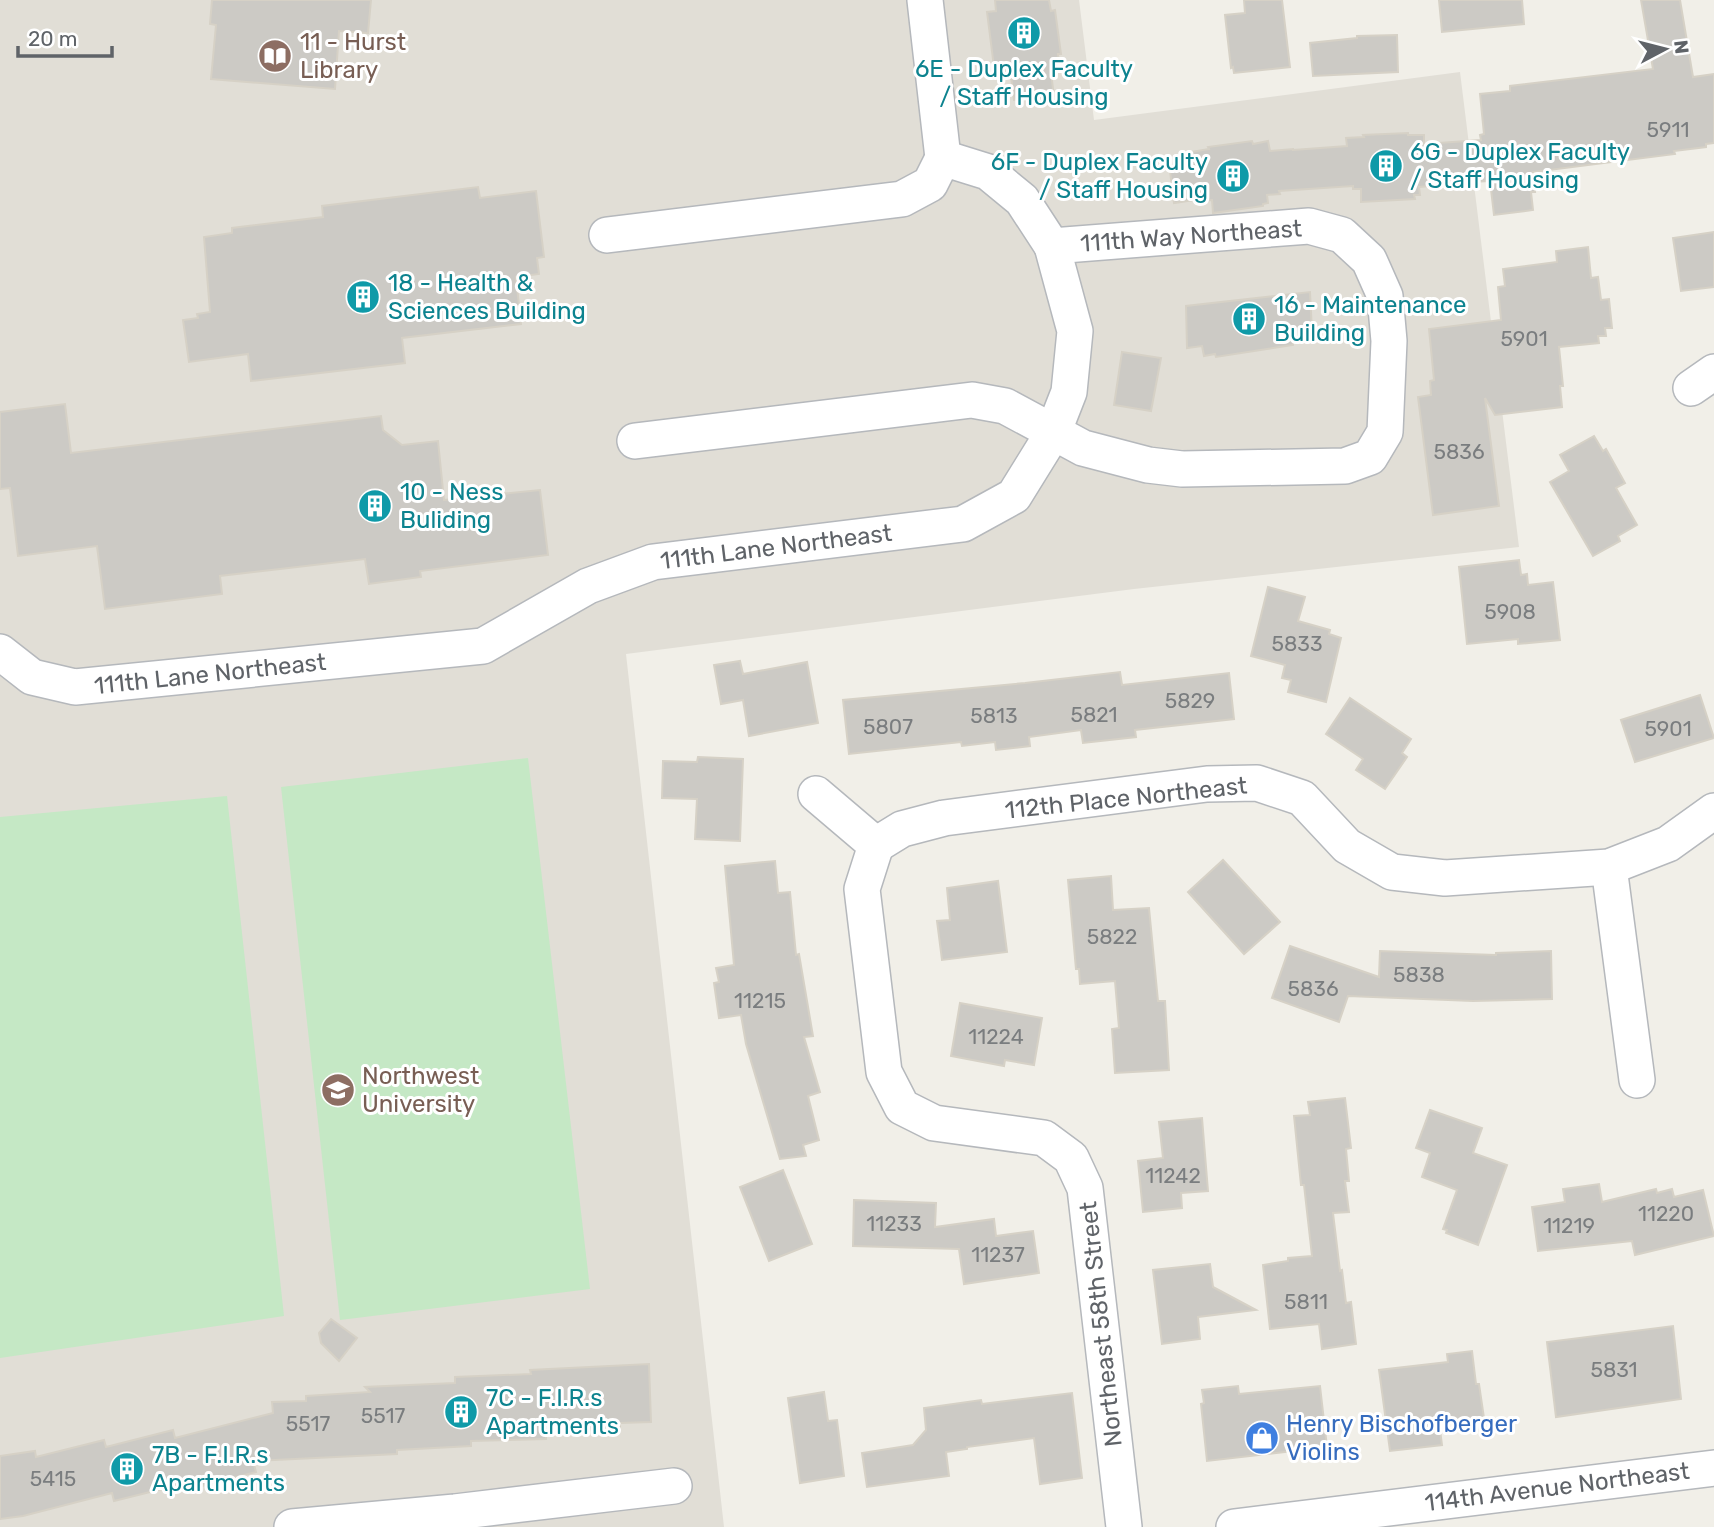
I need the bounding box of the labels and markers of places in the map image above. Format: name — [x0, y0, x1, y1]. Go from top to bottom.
building icon: 6E - Duplex Faculty / Staff Housing — [1005, 14, 1043, 52]
place label: 11 - Hurst Library — [300, 28, 406, 84]
library icon: 11 - Hurst Library — [256, 37, 294, 75]
place label: 6E - Duplex Faculty / Staff Housing — [915, 55, 1133, 111]
place label: 6G - Duplex Faculty / Staff Housing — [1410, 138, 1630, 194]
building icon: 6G - Duplex Faculty / Staff Housing — [1367, 147, 1405, 185]
place label: 6F - Duplex Faculty / Staff Housing — [991, 148, 1208, 204]
building icon: 6F - Duplex Faculty / Staff Housing — [1214, 157, 1252, 195]
place label: 18 - Health & Sciences Building — [388, 269, 586, 325]
building icon: 18 - Health & Sciences Building — [344, 278, 382, 316]
place label: 16 - Maintenance Building — [1274, 291, 1466, 347]
building icon: 16 - Maintenance Building — [1230, 300, 1268, 338]
place label: 10 - Ness Buliding — [400, 478, 504, 534]
building icon: 10 - Ness Buliding — [356, 487, 394, 525]
place label: Northwest University — [362, 1062, 479, 1118]
school or university icon: Northwest University — [319, 1071, 357, 1109]
place label: 7C - F.I.R.s Apartments — [486, 1384, 619, 1440]
building icon: 7C - F.I.R.s Apartments — [442, 1393, 480, 1431]
place label: Henry Bischofberger Violins — [1286, 1410, 1517, 1466]
shop icon: Henry Bischofberger Violins — [1243, 1419, 1281, 1457]
place label: 7B - F.I.R.s Apartments — [152, 1441, 285, 1497]
building icon: 7B - F.I.R.s Apartments — [108, 1450, 146, 1488]

